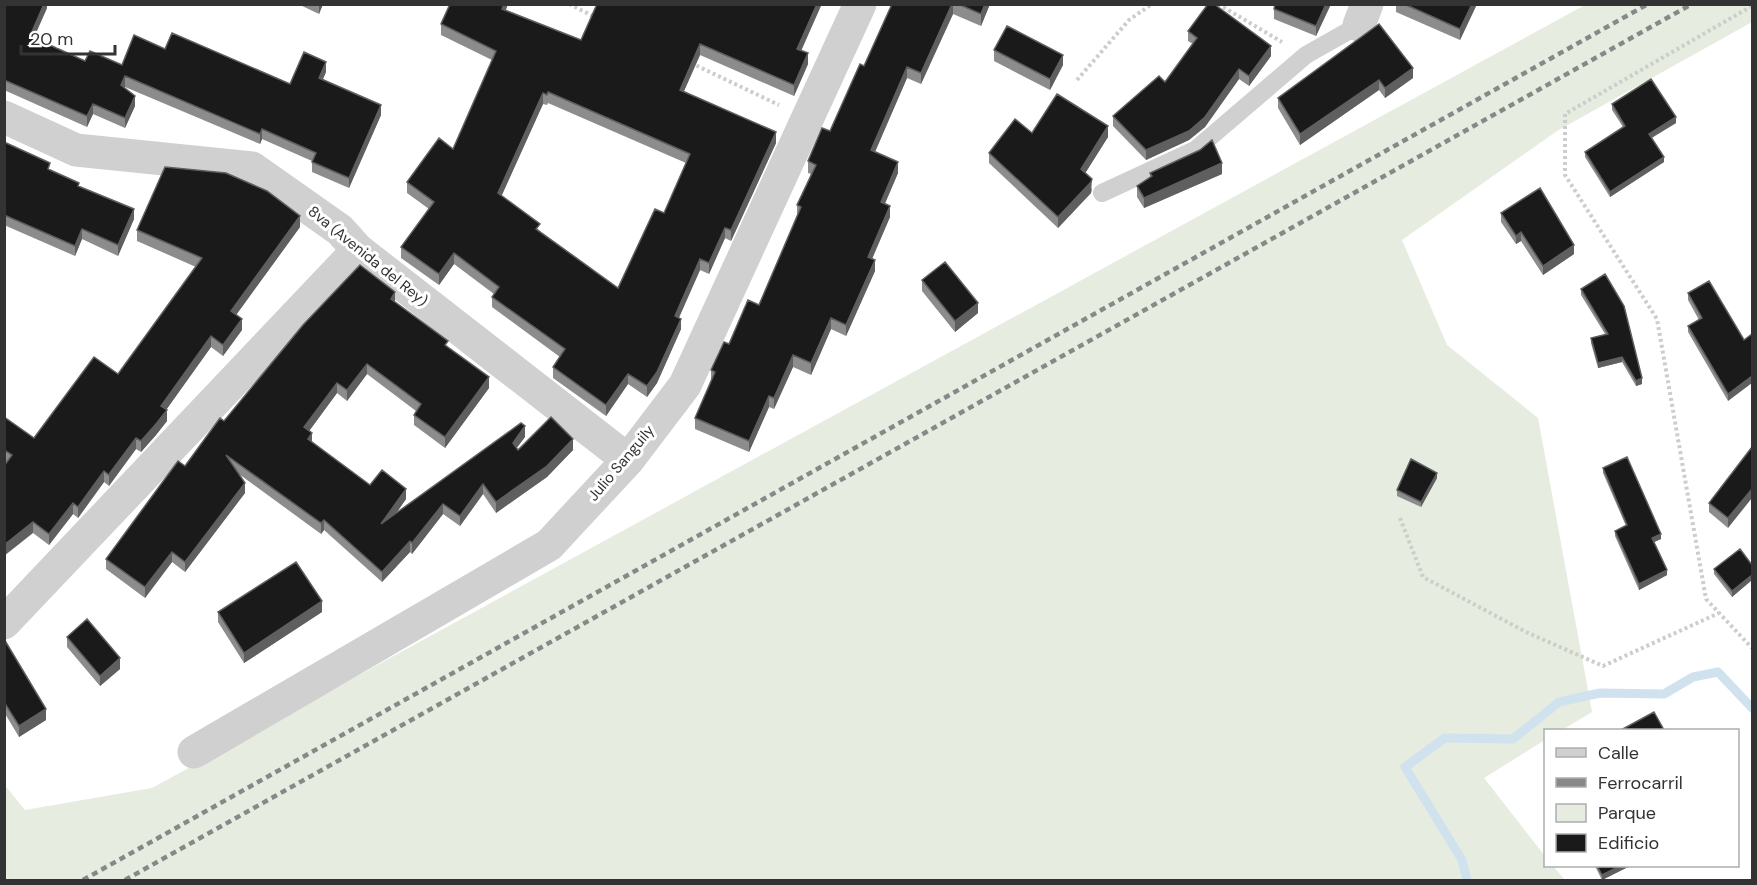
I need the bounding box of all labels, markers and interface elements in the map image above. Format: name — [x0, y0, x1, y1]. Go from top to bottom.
scale bar — [21, 18, 116, 56]
text: 20 m — [30, 27, 73, 51]
street label: 8va (Avenida del Rey) — [304, 201, 432, 311]
street label: Julio Sanguily — [583, 420, 659, 505]
legend — [1544, 729, 1739, 867]
text: Calle — [1598, 741, 1639, 765]
text: Ferrocarril — [1598, 771, 1683, 795]
text: Parque — [1598, 801, 1656, 825]
text: Edificio — [1598, 831, 1659, 855]

